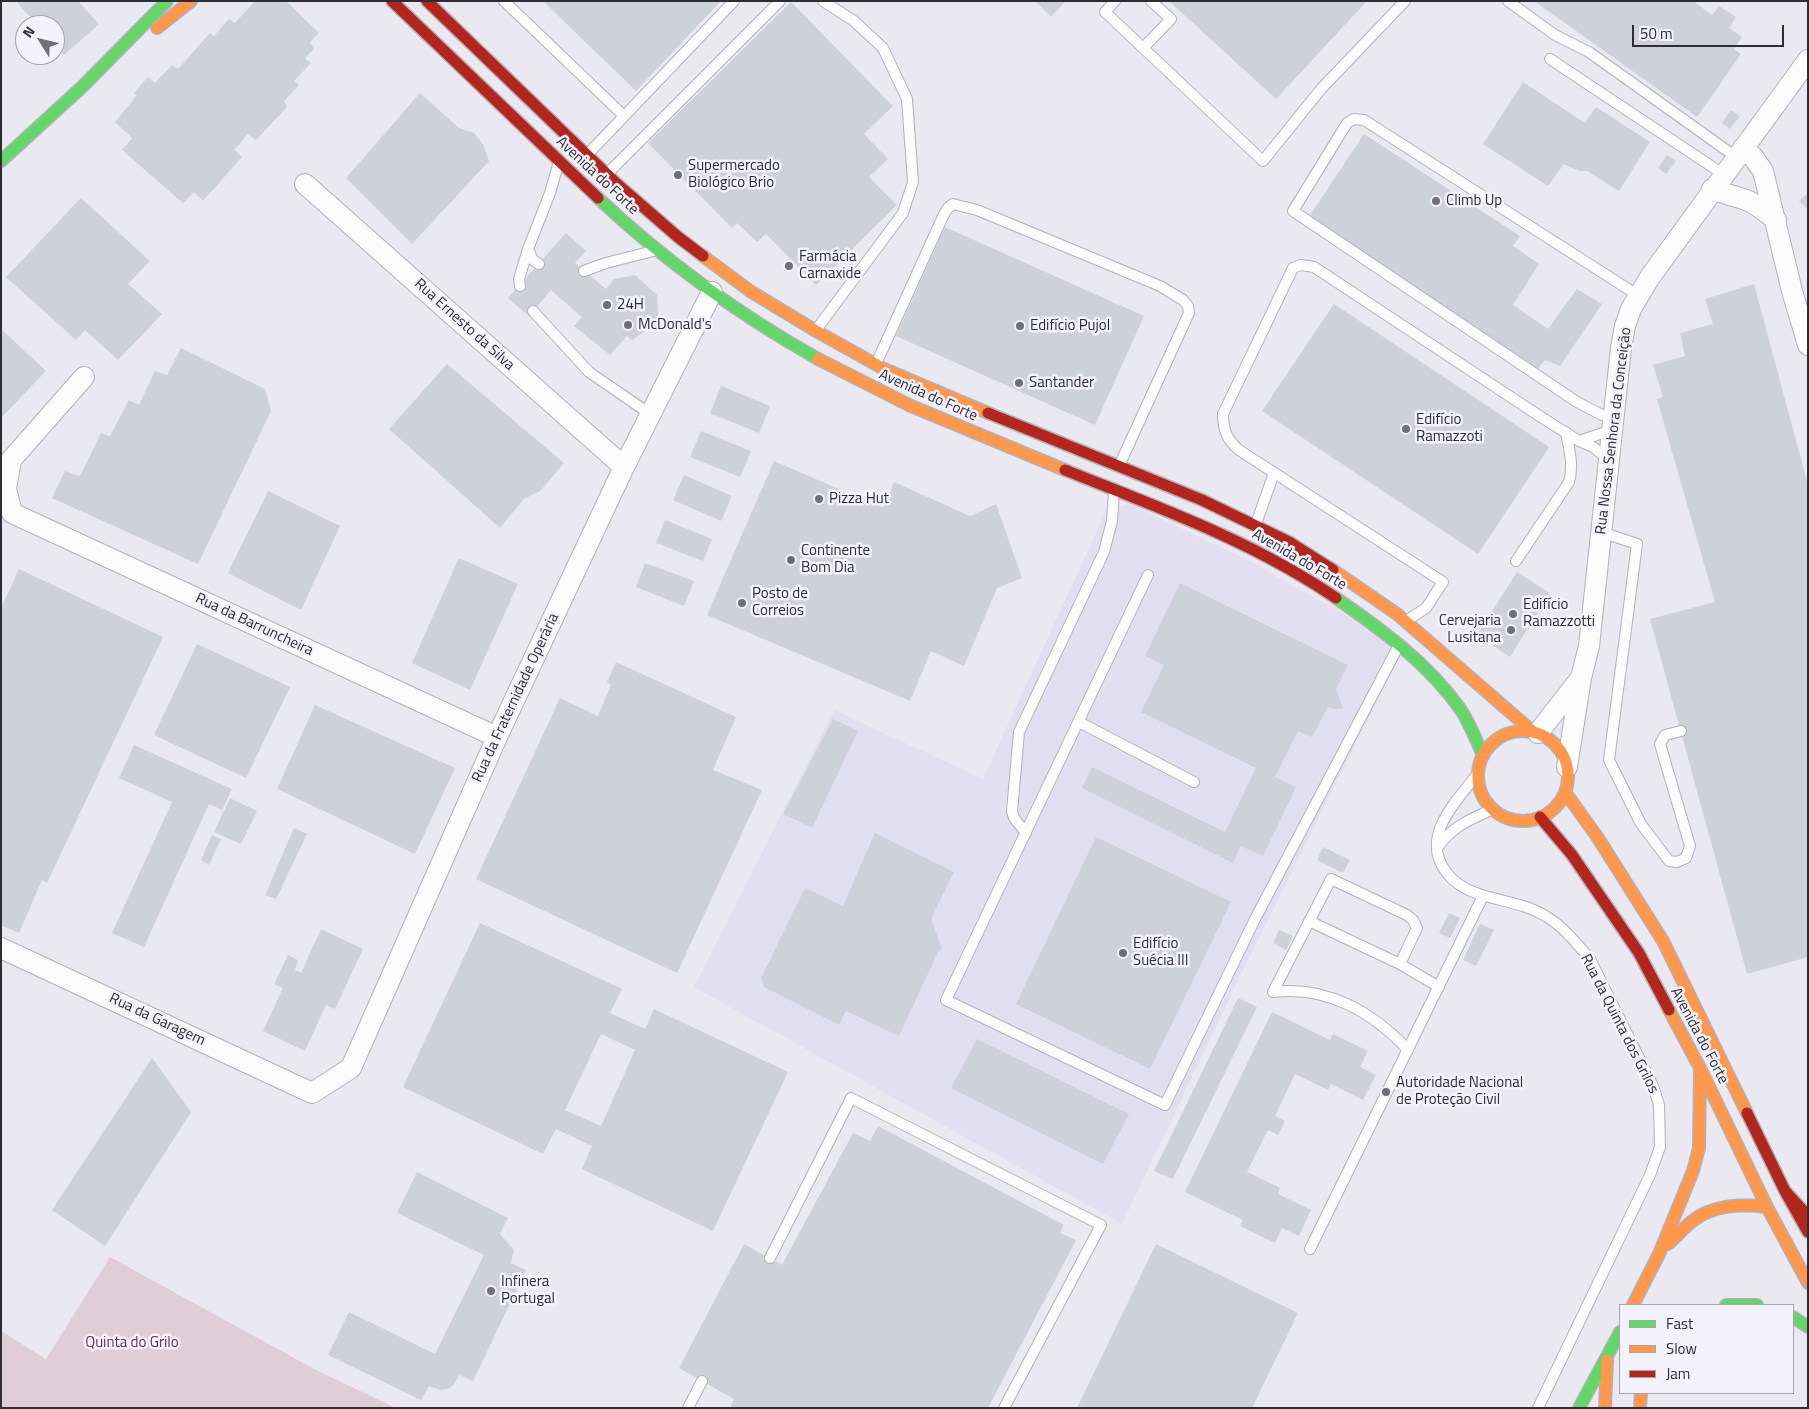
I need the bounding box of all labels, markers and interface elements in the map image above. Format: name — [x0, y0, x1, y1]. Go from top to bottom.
north arrow — [15, 15, 65, 65]
scale bar — [1634, 15, 1786, 47]
text: N — [17, 21, 40, 42]
text: 50 m — [1640, 22, 1673, 45]
street label: Avenida do Forte — [552, 133, 642, 219]
place label: Supermercado Biológico Brio — [688, 157, 780, 192]
marker: Supermercado Biológico Brio — [672, 169, 684, 181]
place label: Climb Up — [1446, 192, 1502, 210]
marker: Climb Up — [1430, 195, 1442, 207]
place label: Farmácia Carnaxide — [799, 248, 861, 283]
marker: Farmácia Carnaxide — [783, 260, 795, 272]
street label: Rua Ernesto da Silva — [410, 275, 518, 375]
place label: 24H — [617, 296, 644, 314]
marker: 24H — [601, 299, 613, 311]
place label: McDonald's — [638, 316, 712, 334]
place label: Edifício Pujol — [1030, 317, 1110, 335]
marker: McDonald's — [622, 319, 634, 331]
marker: Edifício Pujol — [1014, 320, 1026, 332]
street label: Rua Nossa Senhora da Conceição — [1592, 326, 1636, 536]
street label: Avenida do Forte — [876, 366, 980, 426]
place label: Santander — [1029, 374, 1094, 392]
marker: Santander — [1013, 377, 1025, 389]
place label: Edifício Ramazzoti — [1416, 411, 1483, 446]
marker: Edifício Ramazzoti — [1400, 423, 1412, 435]
place label: Pizza Hut — [829, 490, 889, 508]
marker: Pizza Hut — [813, 493, 825, 505]
street label: Avenida do Forte — [1249, 526, 1349, 594]
place label: Continente Bom Dia — [801, 542, 870, 577]
marker: Continente Bom Dia — [785, 554, 797, 566]
place label: Posto de Correios — [752, 585, 808, 620]
street label: Rua da Barruncheira — [192, 590, 316, 660]
place label: Edifício Ramazzotti — [1523, 596, 1595, 631]
marker: Posto de Correios — [736, 597, 748, 609]
marker: Edifício Ramazzotti — [1507, 608, 1519, 620]
street label: Rua da Fraternidade Operária — [469, 610, 563, 786]
place label: Cervejaria Lusitana — [1439, 612, 1501, 647]
marker: Cervejaria Lusitana — [1505, 624, 1517, 636]
place label: Edifício Suécia III — [1133, 935, 1188, 970]
marker: Edifício Suécia III — [1117, 947, 1129, 959]
street label: Rua da Quinta dos Grilos — [1576, 951, 1662, 1097]
street label: Avenida do Forte — [1666, 985, 1732, 1087]
street label: Rua da Garagem — [106, 990, 208, 1050]
place label: Autoridade Nacional de Proteção Civil — [1396, 1074, 1523, 1109]
marker: Autoridade Nacional de Proteção Civil — [1380, 1086, 1392, 1098]
place label: Infinera Portugal — [501, 1273, 555, 1308]
marker: Infinera Portugal — [485, 1285, 497, 1297]
legend — [1619, 1304, 1794, 1394]
text: Fast — [1666, 1312, 1693, 1335]
park label: Quinta do Grilo — [85, 1334, 179, 1352]
text: Slow — [1666, 1337, 1697, 1360]
text: Jam — [1666, 1362, 1690, 1385]

